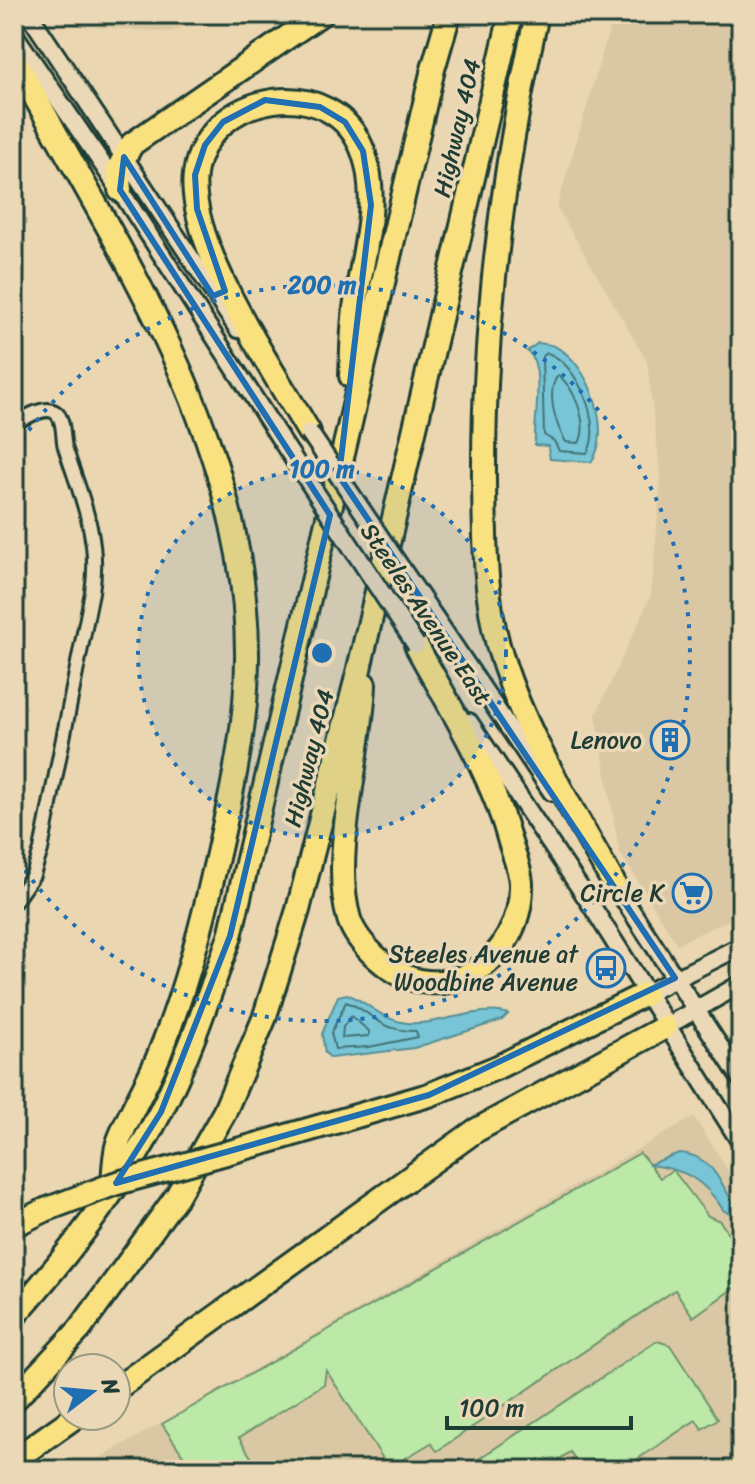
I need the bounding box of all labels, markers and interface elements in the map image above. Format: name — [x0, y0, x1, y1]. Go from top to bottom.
street label: Highway 404 — [421, 55, 493, 201]
text: 200 m — [287, 264, 357, 306]
text: 100 m — [289, 448, 355, 490]
street label: Steeles Avenue East — [349, 514, 503, 714]
centre of rings — [308, 639, 336, 667]
street label: Highway 404 — [272, 685, 346, 831]
place label: Lenovo — [570, 719, 642, 761]
building icon: Lenovo — [649, 719, 691, 761]
place label: Circle K — [581, 872, 665, 914]
supermarket icon: Circle K — [671, 872, 713, 914]
place label: Steeles Avenue at Woodbine Avenue — [389, 933, 579, 1003]
bus stop icon: Steeles Avenue at Woodbine Avenue — [585, 947, 627, 989]
north arrow — [52, 1352, 132, 1432]
text: N — [90, 1373, 132, 1400]
scale bar — [447, 1380, 631, 1430]
text: 100 m — [459, 1387, 524, 1429]

